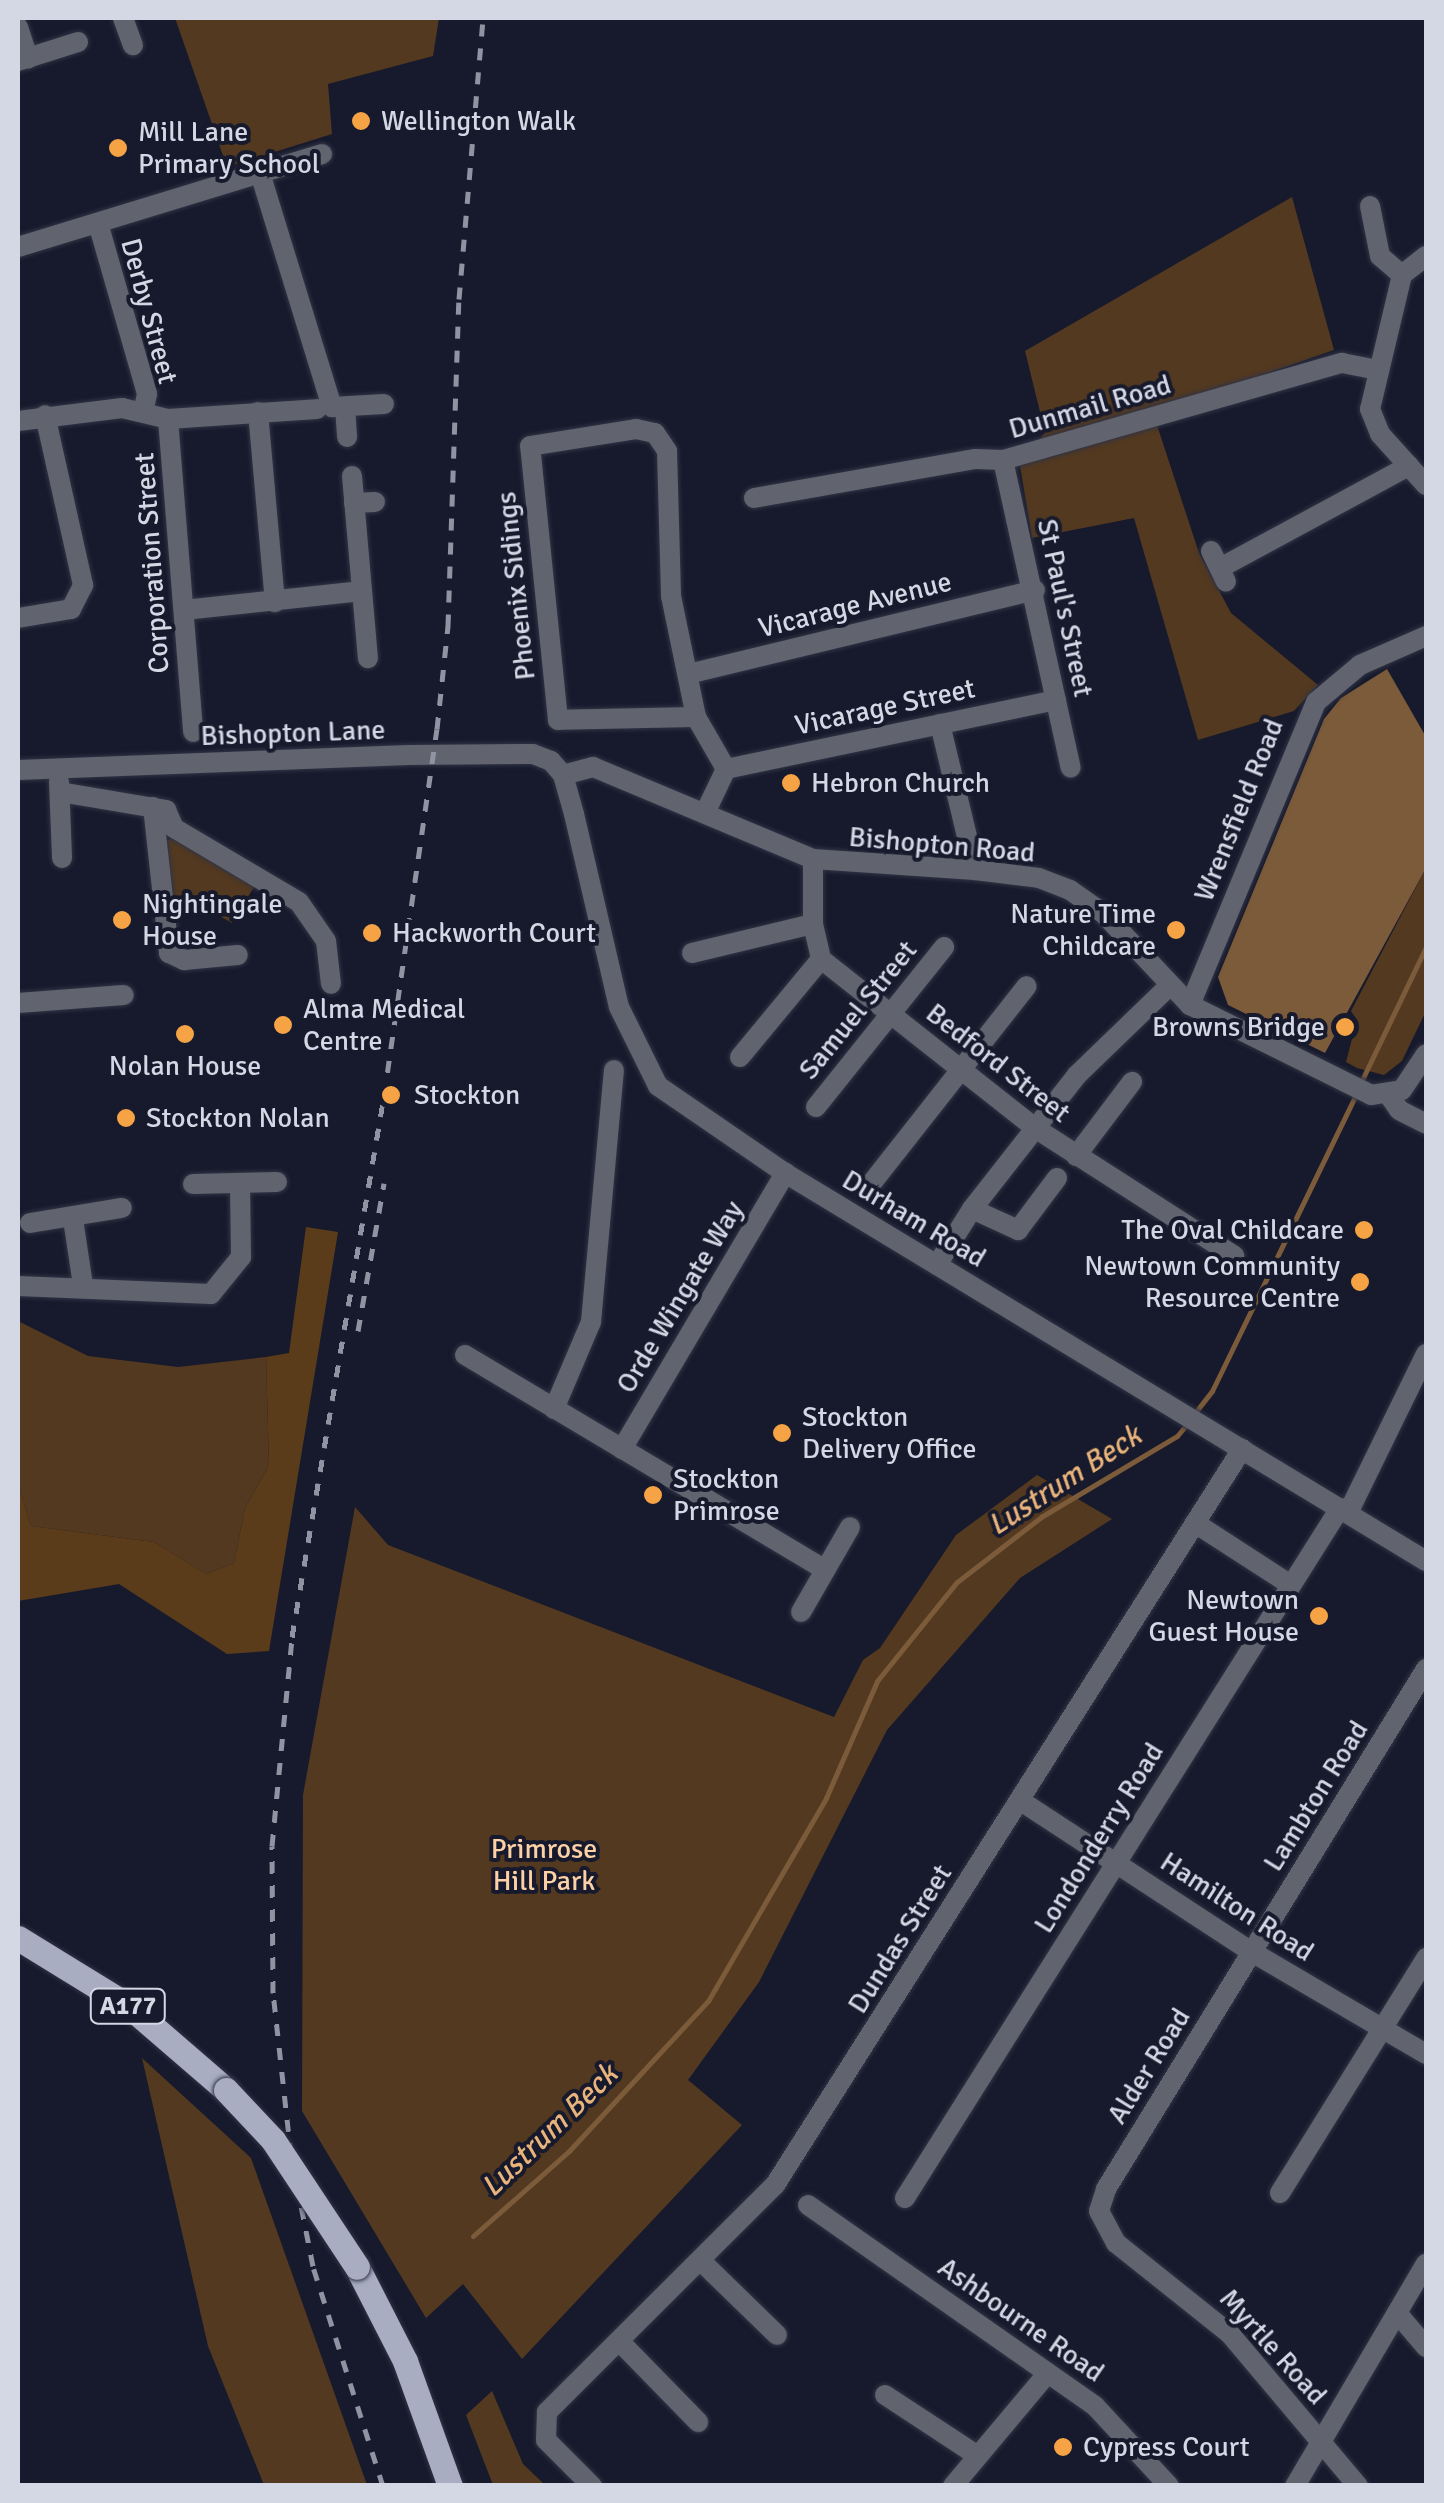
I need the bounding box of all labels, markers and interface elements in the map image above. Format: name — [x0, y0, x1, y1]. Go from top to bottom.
place label: Wellington Walk — [381, 104, 576, 138]
marker: Wellington Walk — [350, 110, 372, 132]
place label: Mill Lane Primary School — [138, 115, 320, 181]
marker: Mill Lane Primary School — [107, 137, 129, 159]
street label: Derby Street — [113, 234, 185, 388]
street label: Dunmail Road — [1005, 368, 1175, 446]
street label: Corporation Street — [128, 451, 176, 675]
street label: Phoenix Sidings — [489, 490, 543, 682]
street label: St Paul's Street — [1030, 516, 1100, 700]
street label: Vicarage Avenue — [755, 565, 955, 645]
street label: Vicarage Street — [792, 672, 978, 742]
street label: Bishopton Lane — [200, 713, 386, 753]
street label: Wrensfield Road — [1187, 714, 1291, 906]
place label: Hebron Church — [811, 766, 990, 800]
marker: Hebron Church — [780, 772, 802, 794]
street label: Bishopton Road — [847, 820, 1037, 870]
place label: Nightingale House — [142, 887, 282, 953]
place label: Nature Time Childcare — [1010, 897, 1156, 963]
marker: Nightingale House — [111, 909, 133, 931]
place label: Hackworth Court — [392, 916, 596, 950]
marker: Nature Time Childcare — [1165, 919, 1187, 941]
marker: Hackworth Court — [361, 922, 383, 944]
street label: Samuel Street — [792, 934, 924, 1086]
place label: Alma Medical Centre — [303, 992, 465, 1058]
street label: Bedford Street — [919, 996, 1077, 1130]
place label: Browns Bridge — [1152, 1010, 1325, 1044]
marker: Alma Medical Centre — [272, 1014, 294, 1036]
marker: Browns Bridge — [1334, 1016, 1356, 1038]
marker: Nolan House — [174, 1023, 196, 1045]
place label: Nolan House — [109, 1049, 261, 1083]
place label: Stockton — [414, 1078, 520, 1112]
marker: Stockton — [378, 1082, 404, 1108]
place label: Stockton Nolan — [146, 1101, 330, 1135]
marker: Stockton Nolan — [115, 1107, 137, 1129]
street label: Durham Road — [836, 1163, 992, 1275]
street label: Orde Wingate Way — [609, 1195, 751, 1399]
place label: The Oval Childcare — [1121, 1213, 1344, 1247]
marker: The Oval Childcare — [1353, 1219, 1375, 1241]
place label: Newtown Community Resource Centre — [1084, 1249, 1340, 1315]
marker: Newtown Community Resource Centre — [1349, 1271, 1371, 1293]
place label: Stockton Delivery Office — [802, 1400, 977, 1466]
water label: Lustrum Beck — [982, 1418, 1148, 1544]
marker: Stockton Delivery Office — [771, 1422, 793, 1444]
place label: Stockton Primrose — [673, 1462, 780, 1528]
marker: Stockton Primrose — [642, 1484, 664, 1506]
place label: Newtown Guest House — [1149, 1583, 1299, 1649]
marker: Newtown Guest House — [1308, 1605, 1330, 1627]
street label: Lambton Road — [1256, 1715, 1376, 1877]
street label: Londonderry Road — [1027, 1737, 1171, 1939]
park label: Primrose Hill Park — [491, 1832, 597, 1898]
street label: Hamilton Road — [1154, 1845, 1320, 1969]
street label: Dundas Street — [841, 1858, 959, 2020]
road number: A177 — [88, 1986, 168, 2026]
street label: Alder Road — [1100, 2002, 1198, 2130]
water label: Lustrum Beck — [474, 2057, 626, 2205]
street label: Ashbourne Road — [932, 2250, 1110, 2390]
street label: Myrtle Road — [1212, 2282, 1334, 2412]
place label: Cypress Court — [1083, 2430, 1250, 2464]
marker: Cypress Court — [1052, 2436, 1074, 2458]

